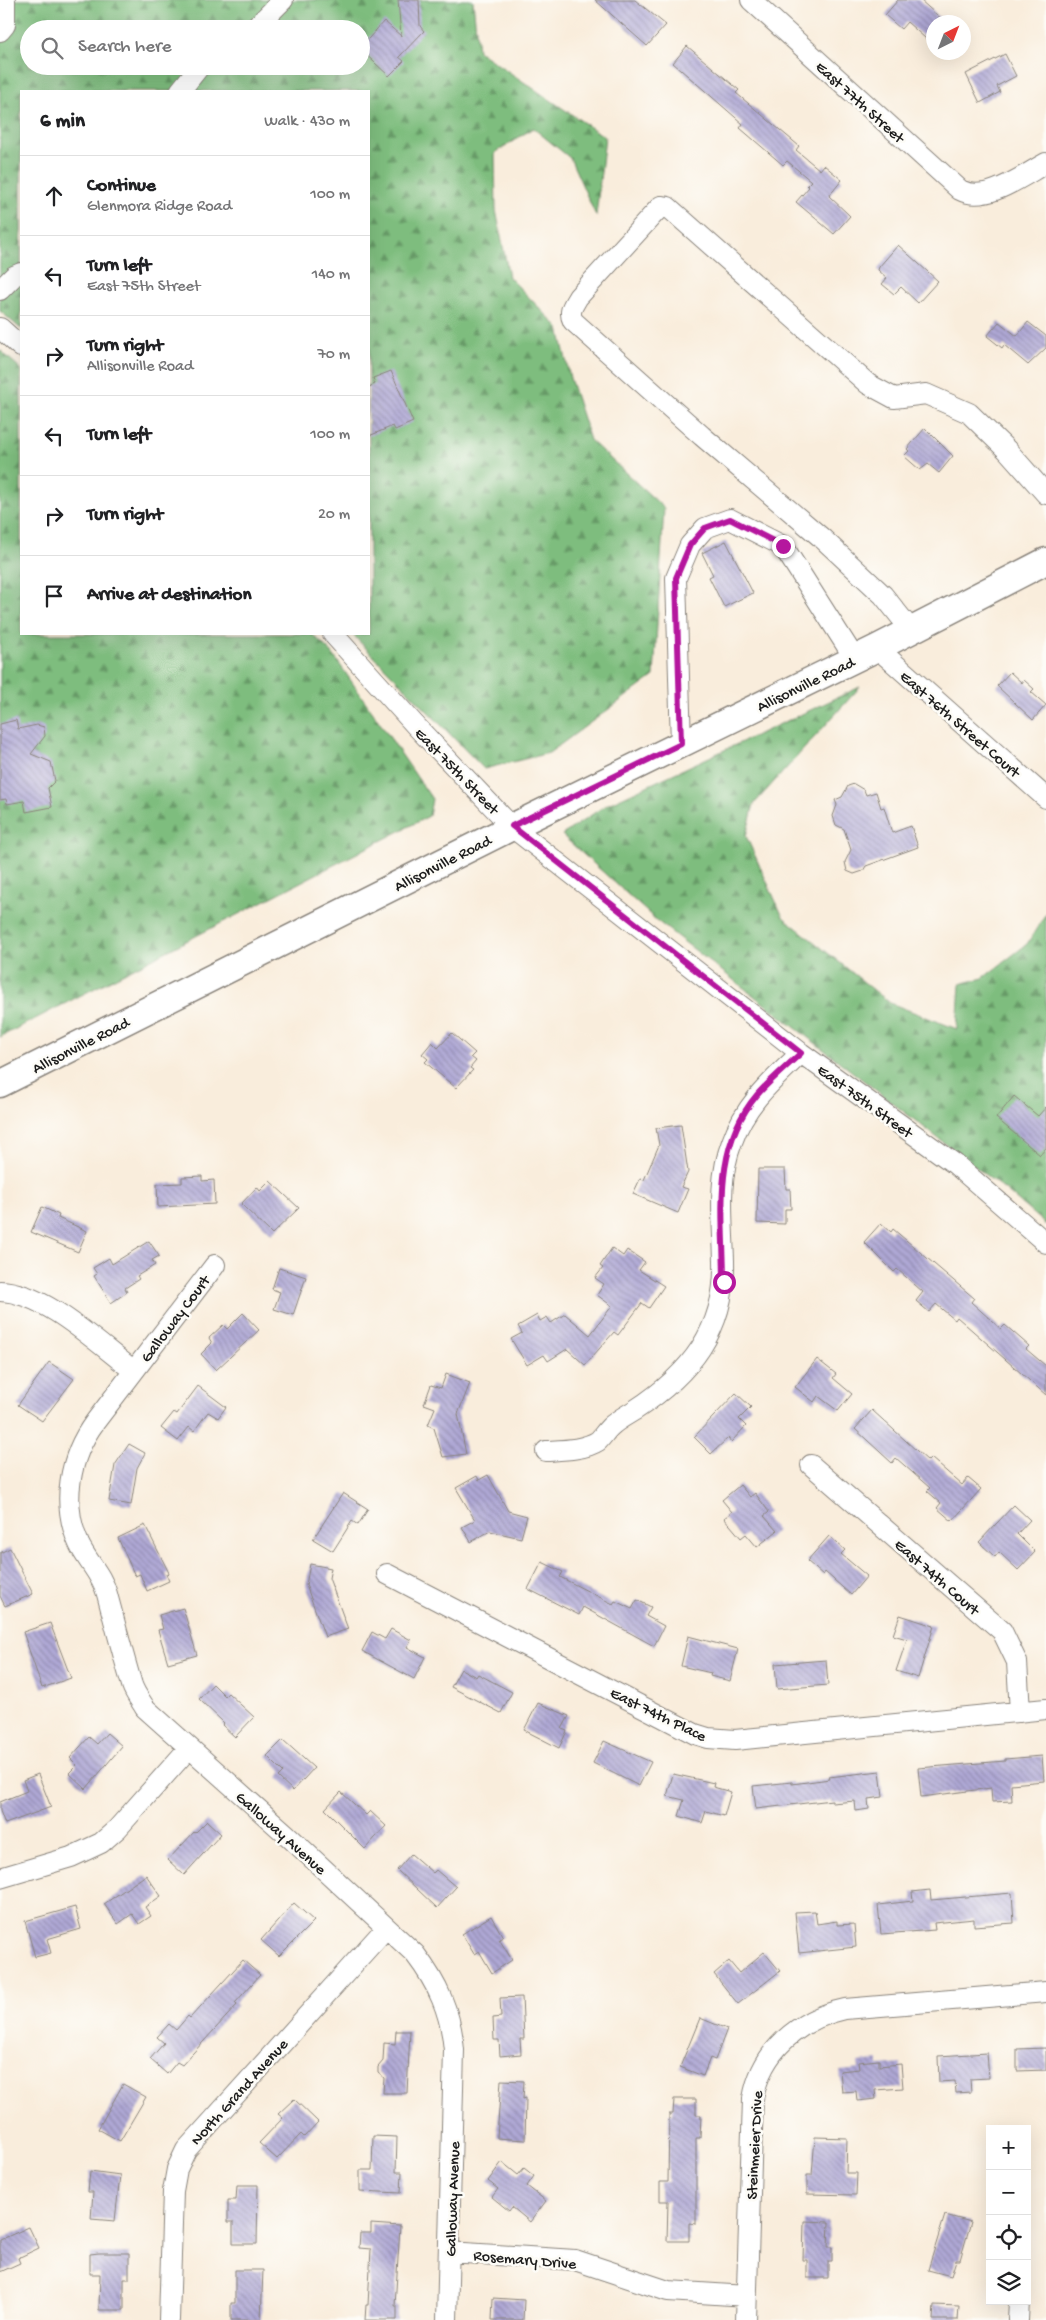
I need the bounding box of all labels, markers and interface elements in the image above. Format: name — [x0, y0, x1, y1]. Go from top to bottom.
north arrow — [926, 15, 971, 60]
search box — [20, 20, 370, 75]
icon: search — [38, 34, 66, 62]
text: Search here — [78, 36, 172, 59]
street label: East 77th Street — [810, 59, 908, 150]
text: 6 min — [40, 110, 85, 135]
text: Walk · 430 m — [264, 113, 350, 132]
text: Continue — [87, 175, 156, 198]
icon: ahead — [40, 182, 68, 210]
text: 100 m — [310, 186, 350, 205]
text: Glenmora Ridge Road — [87, 198, 232, 217]
text: Turn left — [87, 255, 151, 278]
icon: left — [40, 262, 68, 290]
text: 140 m — [312, 266, 350, 285]
text: East 75th Street — [87, 278, 200, 297]
text: Turn right — [87, 335, 163, 358]
icon: right — [40, 342, 68, 370]
text: 70 m — [317, 346, 350, 365]
text: Allisonville Road — [87, 358, 193, 377]
icon: left — [40, 422, 68, 450]
text: Turn left — [87, 424, 151, 447]
text: 100 m — [310, 426, 350, 445]
icon: right — [40, 502, 68, 530]
text: Turn right — [87, 504, 163, 527]
text: 20 m — [318, 506, 350, 525]
route end — [772, 535, 795, 558]
icon: arrive — [40, 582, 68, 610]
text: Arrive at destination — [87, 584, 251, 607]
street label: Allisonville Road — [755, 654, 860, 718]
street label: East 76th Street Court — [895, 668, 1024, 784]
street label: East 75th Street — [409, 725, 503, 821]
street label: Allisonville Road — [392, 832, 497, 898]
street label: Allisonville Road — [30, 1014, 135, 1080]
street label: East 75th Street — [812, 1062, 917, 1145]
route start — [713, 1271, 736, 1294]
street label: Galloway Court — [138, 1272, 217, 1367]
street label: East 74th Court — [889, 1537, 983, 1622]
street label: East 74th Place — [606, 1685, 709, 1748]
street label: Galloway Avenue — [230, 1789, 329, 1881]
street label: North Grand Avenue — [188, 2036, 294, 2151]
street label: Steinmeier Drive — [744, 2090, 769, 2200]
map controls — [986, 2125, 1031, 2305]
button: + — [986, 2125, 1031, 2170]
street label: Galloway Avenue — [443, 2140, 466, 2257]
button: − — [986, 2170, 1031, 2215]
button: locate — [986, 2215, 1031, 2260]
street label: Rosemary Drive — [472, 2248, 578, 2276]
button: layers — [986, 2260, 1031, 2305]

